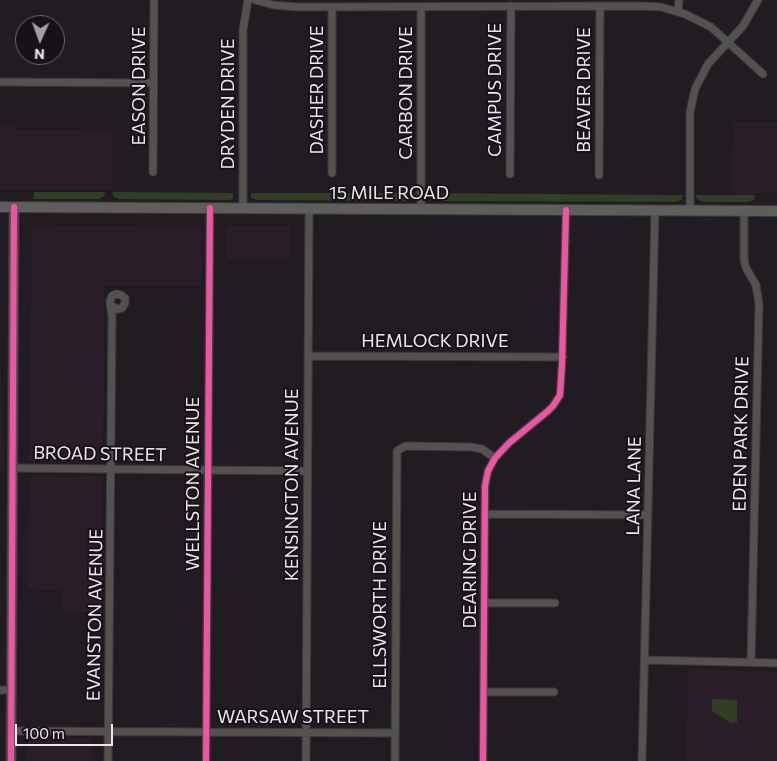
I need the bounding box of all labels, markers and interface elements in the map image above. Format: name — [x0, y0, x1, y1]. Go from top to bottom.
north arrow — [15, 15, 65, 65]
street label: CAMPUS DRIVE — [484, 23, 506, 157]
street label: DASHER DRIVE — [306, 26, 328, 154]
street label: CARBON DRIVE — [395, 26, 417, 160]
street label: EASON DRIVE — [128, 27, 150, 145]
street label: BEAVER DRIVE — [573, 27, 595, 153]
street label: DRYDEN DRIVE — [217, 39, 239, 169]
text: N — [34, 46, 45, 63]
street label: 15 MILE ROAD — [329, 182, 449, 204]
street label: HEMLOCK DRIVE — [361, 330, 509, 352]
street label: EDEN PARK DRIVE — [729, 356, 753, 512]
street label: KENSINGTON AVENUE — [281, 389, 303, 581]
street label: WELLSTON AVENUE — [182, 397, 204, 571]
street label: LANA LANE — [622, 436, 646, 536]
street label: BROAD STREET — [33, 442, 167, 466]
street label: DEARING DRIVE — [459, 491, 481, 629]
street label: ELLSWORTH DRIVE — [369, 521, 391, 689]
street label: EVANSTON AVENUE — [83, 529, 107, 701]
street label: WARSAW STREET — [217, 706, 369, 728]
scale bar — [18, 714, 115, 746]
text: 100 m — [23, 724, 65, 742]

